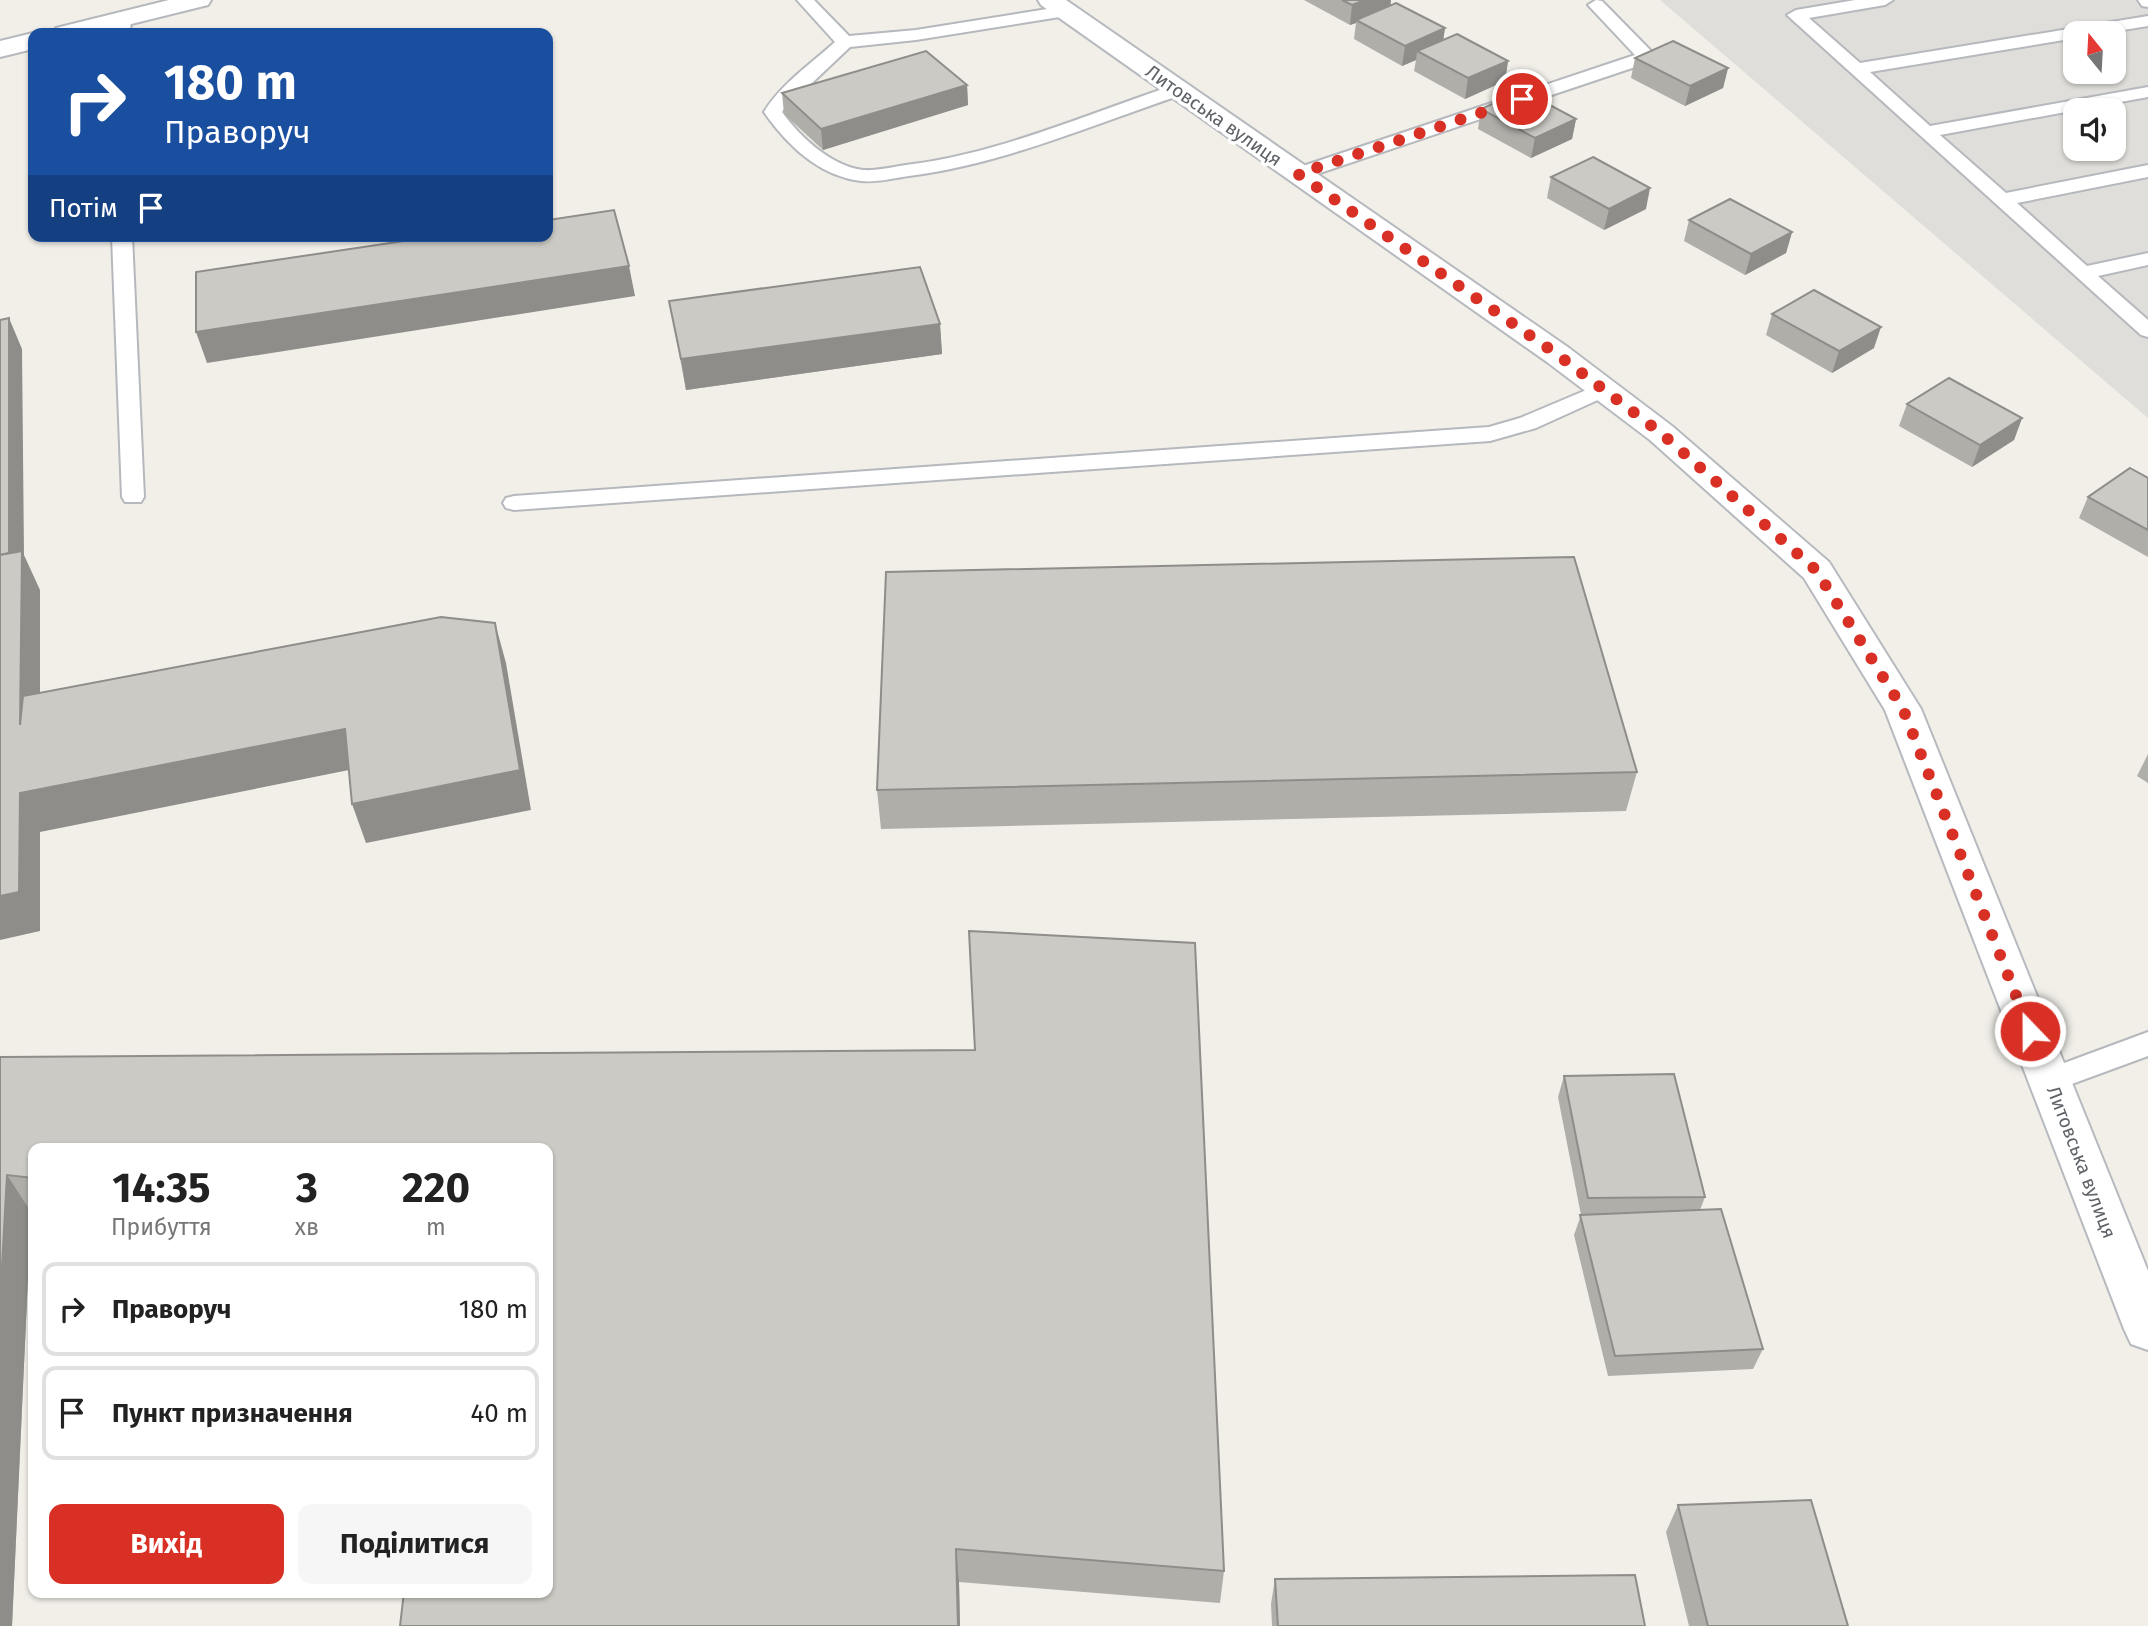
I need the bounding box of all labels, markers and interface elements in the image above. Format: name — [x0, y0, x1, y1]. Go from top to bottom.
north arrow — [2063, 21, 2126, 84]
map controls — [2063, 21, 2126, 161]
text: 180 m — [164, 53, 297, 112]
icon: right — [49, 56, 140, 147]
street label: Литовська вулиця — [1141, 60, 1286, 171]
pin — [1492, 69, 1552, 129]
icon: arrive — [1503, 80, 1541, 118]
button: sound — [2063, 98, 2126, 161]
text: Праворуч — [164, 113, 311, 151]
icon: arrive — [132, 189, 170, 227]
text: Потім — [49, 193, 118, 224]
position arrow — [1993, 994, 2067, 1068]
street label: Литовська вулиця — [2042, 1083, 2121, 1242]
text: 14:35 — [112, 1163, 211, 1213]
text: 3 — [296, 1163, 318, 1213]
text: 220 — [402, 1163, 470, 1213]
text: Прибуття — [111, 1213, 212, 1241]
text: хв — [295, 1213, 319, 1241]
text: m — [426, 1213, 446, 1241]
icon: right — [53, 1290, 91, 1328]
text: Праворуч — [112, 1294, 231, 1325]
text: 180 m — [459, 1294, 528, 1325]
icon: arrive — [53, 1394, 91, 1432]
text: Пункт призначення — [112, 1398, 353, 1429]
text: 40 m — [470, 1398, 528, 1429]
button: Вихід — [49, 1504, 284, 1584]
button: Поділитися — [298, 1504, 532, 1584]

